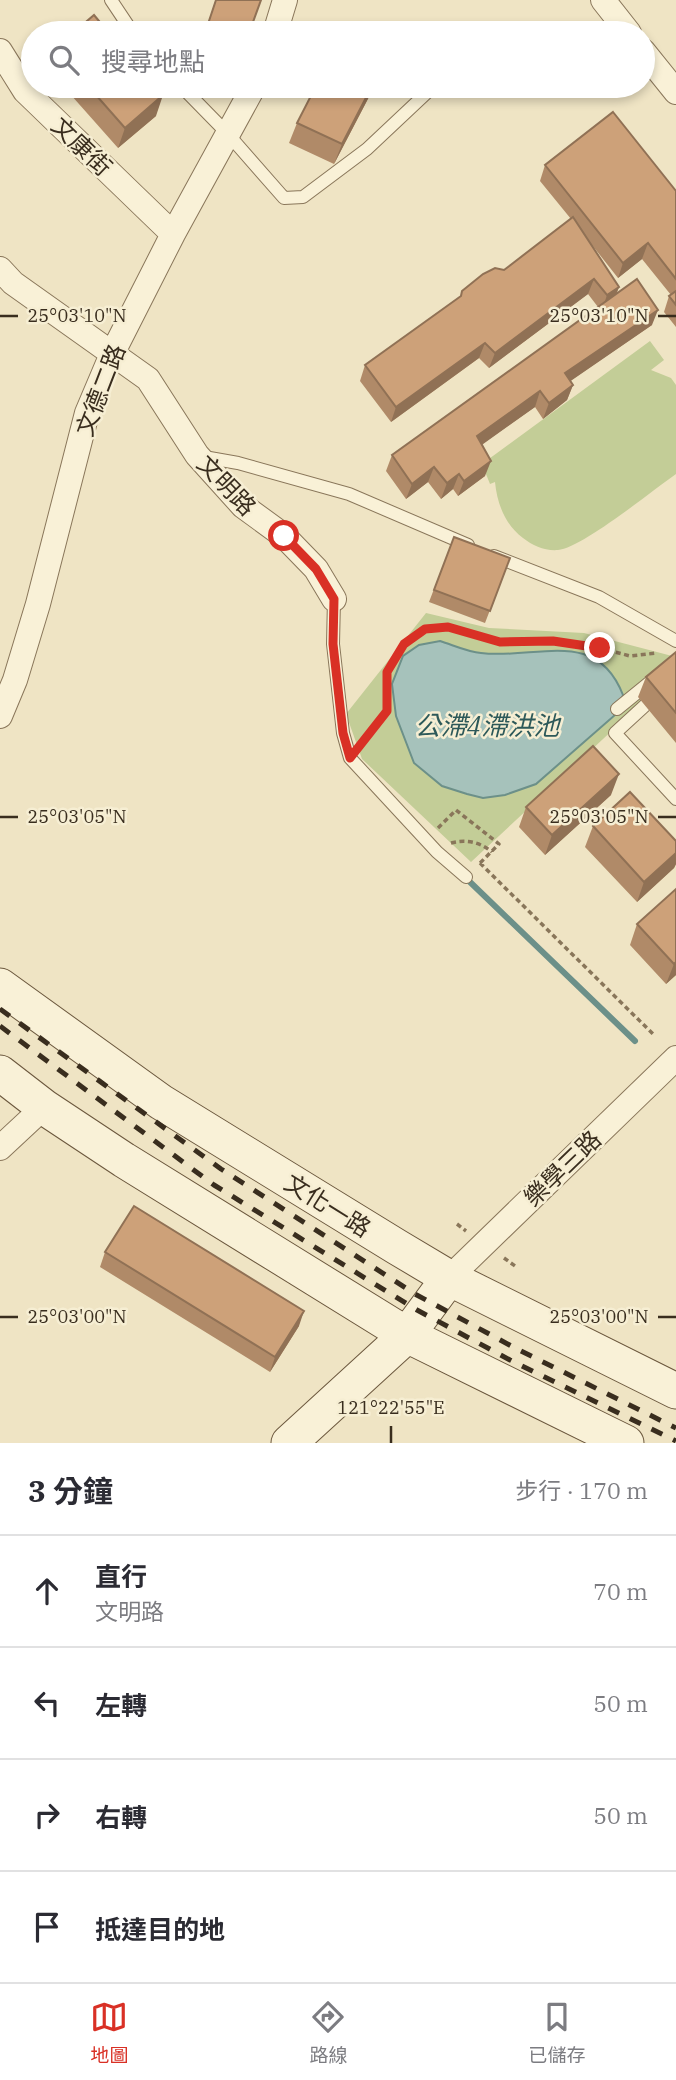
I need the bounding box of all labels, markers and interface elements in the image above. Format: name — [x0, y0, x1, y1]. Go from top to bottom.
search box — [21, 21, 655, 98]
icon: search — [45, 41, 83, 79]
text: 搜尋地點 — [101, 44, 205, 78]
street label: 文康街 — [45, 109, 119, 183]
text: 25°03'10"N — [28, 304, 127, 327]
text: 25°03'10"N — [550, 304, 649, 327]
street label: 文德二路 — [68, 339, 132, 441]
street label: 文明路 — [190, 448, 264, 522]
route start — [268, 520, 299, 551]
route end — [584, 632, 615, 663]
water label: 公滯4滯洪池 — [415, 708, 562, 742]
text: 25°03'05"N — [28, 805, 127, 828]
text: 25°03'05"N — [550, 805, 649, 828]
street label: 樂學三路 — [516, 1123, 608, 1213]
street label: 文化一路 — [279, 1166, 377, 1244]
text: 25°03'00"N — [28, 1305, 127, 1328]
text: 25°03'00"N — [550, 1305, 649, 1328]
text: 121°22'55"E — [337, 1396, 445, 1419]
text: 3 分鐘 — [28, 1471, 113, 1510]
text: 步行 · 170 m — [515, 1475, 648, 1505]
text: 直行 — [95, 1559, 147, 1593]
icon: ahead — [28, 1572, 66, 1610]
text: 70 m — [593, 1576, 648, 1606]
text: 文明路 — [95, 1596, 164, 1626]
icon: left — [28, 1684, 66, 1722]
text: 左轉 — [95, 1688, 147, 1722]
text: 50 m — [593, 1688, 648, 1718]
icon: right — [28, 1796, 66, 1834]
text: 右轉 — [95, 1800, 147, 1834]
text: 50 m — [593, 1800, 648, 1830]
icon: arrive — [28, 1908, 66, 1946]
text: 抵達目的地 — [95, 1912, 225, 1946]
tab: 地圖 — [90, 1998, 129, 2067]
tab: 路線 — [309, 1998, 348, 2067]
tab: 已儲存 — [528, 1998, 586, 2067]

